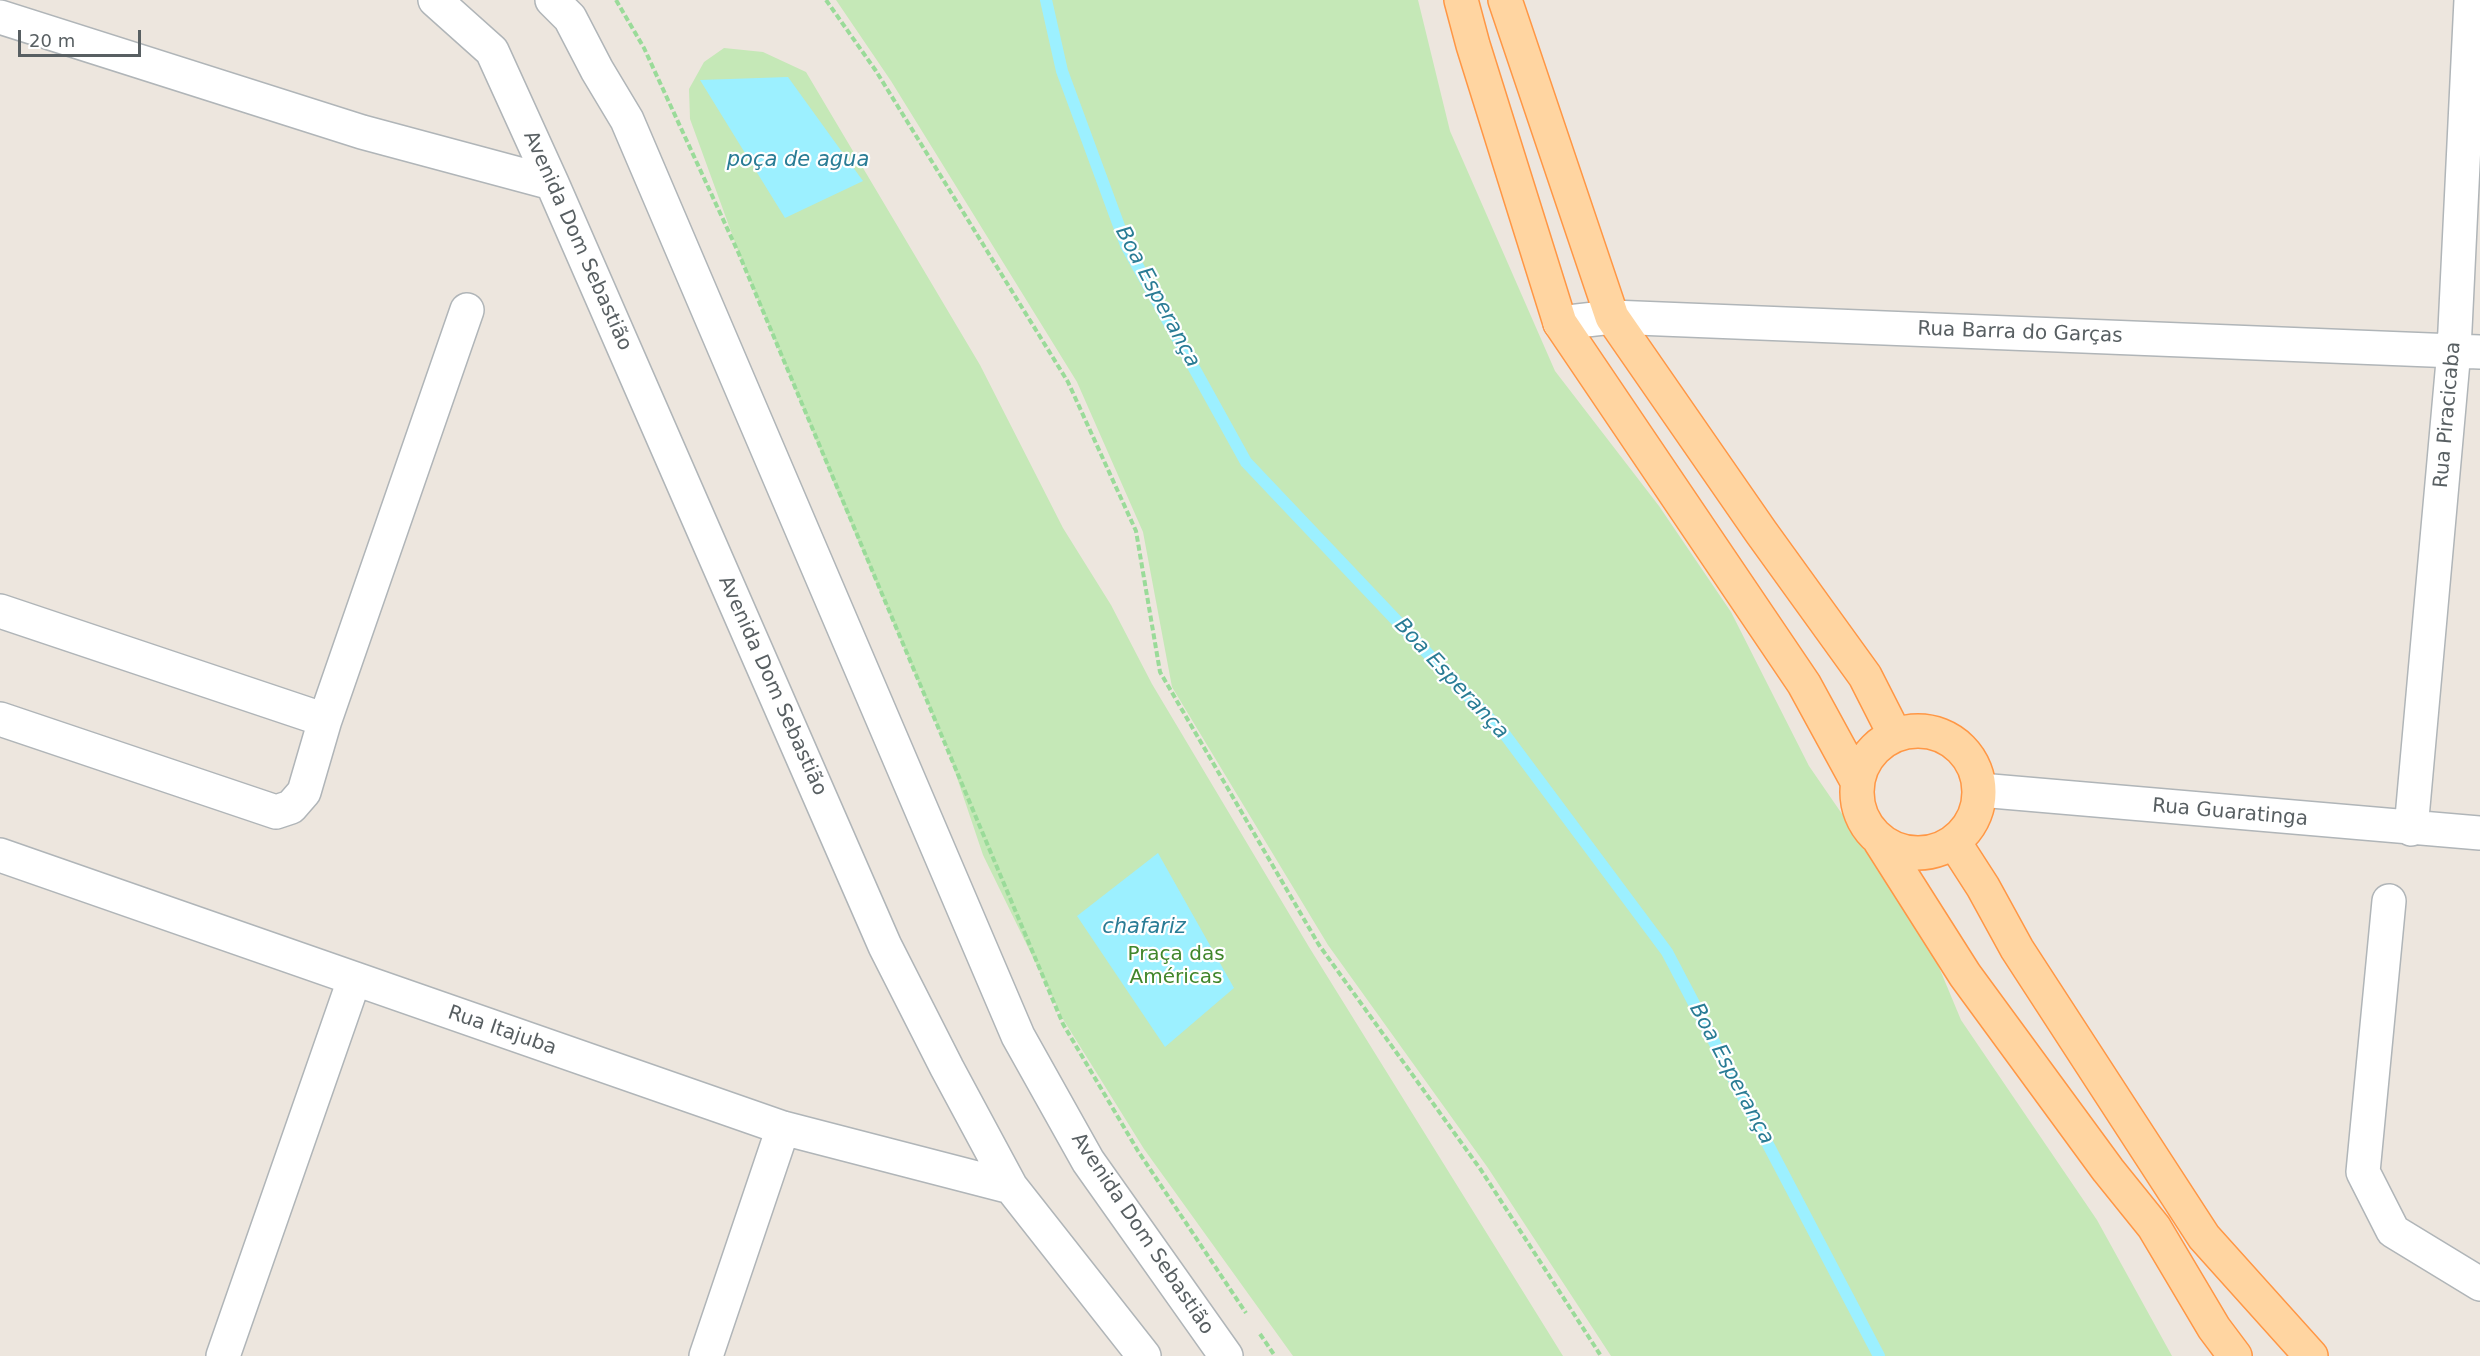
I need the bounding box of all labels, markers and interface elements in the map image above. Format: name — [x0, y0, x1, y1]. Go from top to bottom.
scale bar — [21, 18, 144, 56]
text: 20 m — [29, 30, 75, 51]
street label: Avenida Dom Sebastião — [518, 127, 636, 355]
water label: poça de agua — [727, 148, 869, 174]
water label: Boa Esperança — [1109, 222, 1205, 372]
street label: Rua Barra do Garças — [1917, 317, 2123, 349]
street label: Rua Piracicaba — [2430, 341, 2466, 489]
street label: Avenida Dom Sebastião — [713, 572, 831, 800]
water label: Boa Esperança — [1388, 613, 1514, 745]
street label: Rua Guaratinga — [2151, 794, 2309, 832]
water label: chafariz — [1102, 915, 1186, 941]
park label: Praça das Américas — [1127, 943, 1225, 990]
water label: Boa Esperança — [1683, 999, 1779, 1149]
street label: Rua Itajuba — [444, 1001, 560, 1061]
street label: Avenida Dom Sebastião — [1066, 1129, 1218, 1339]

